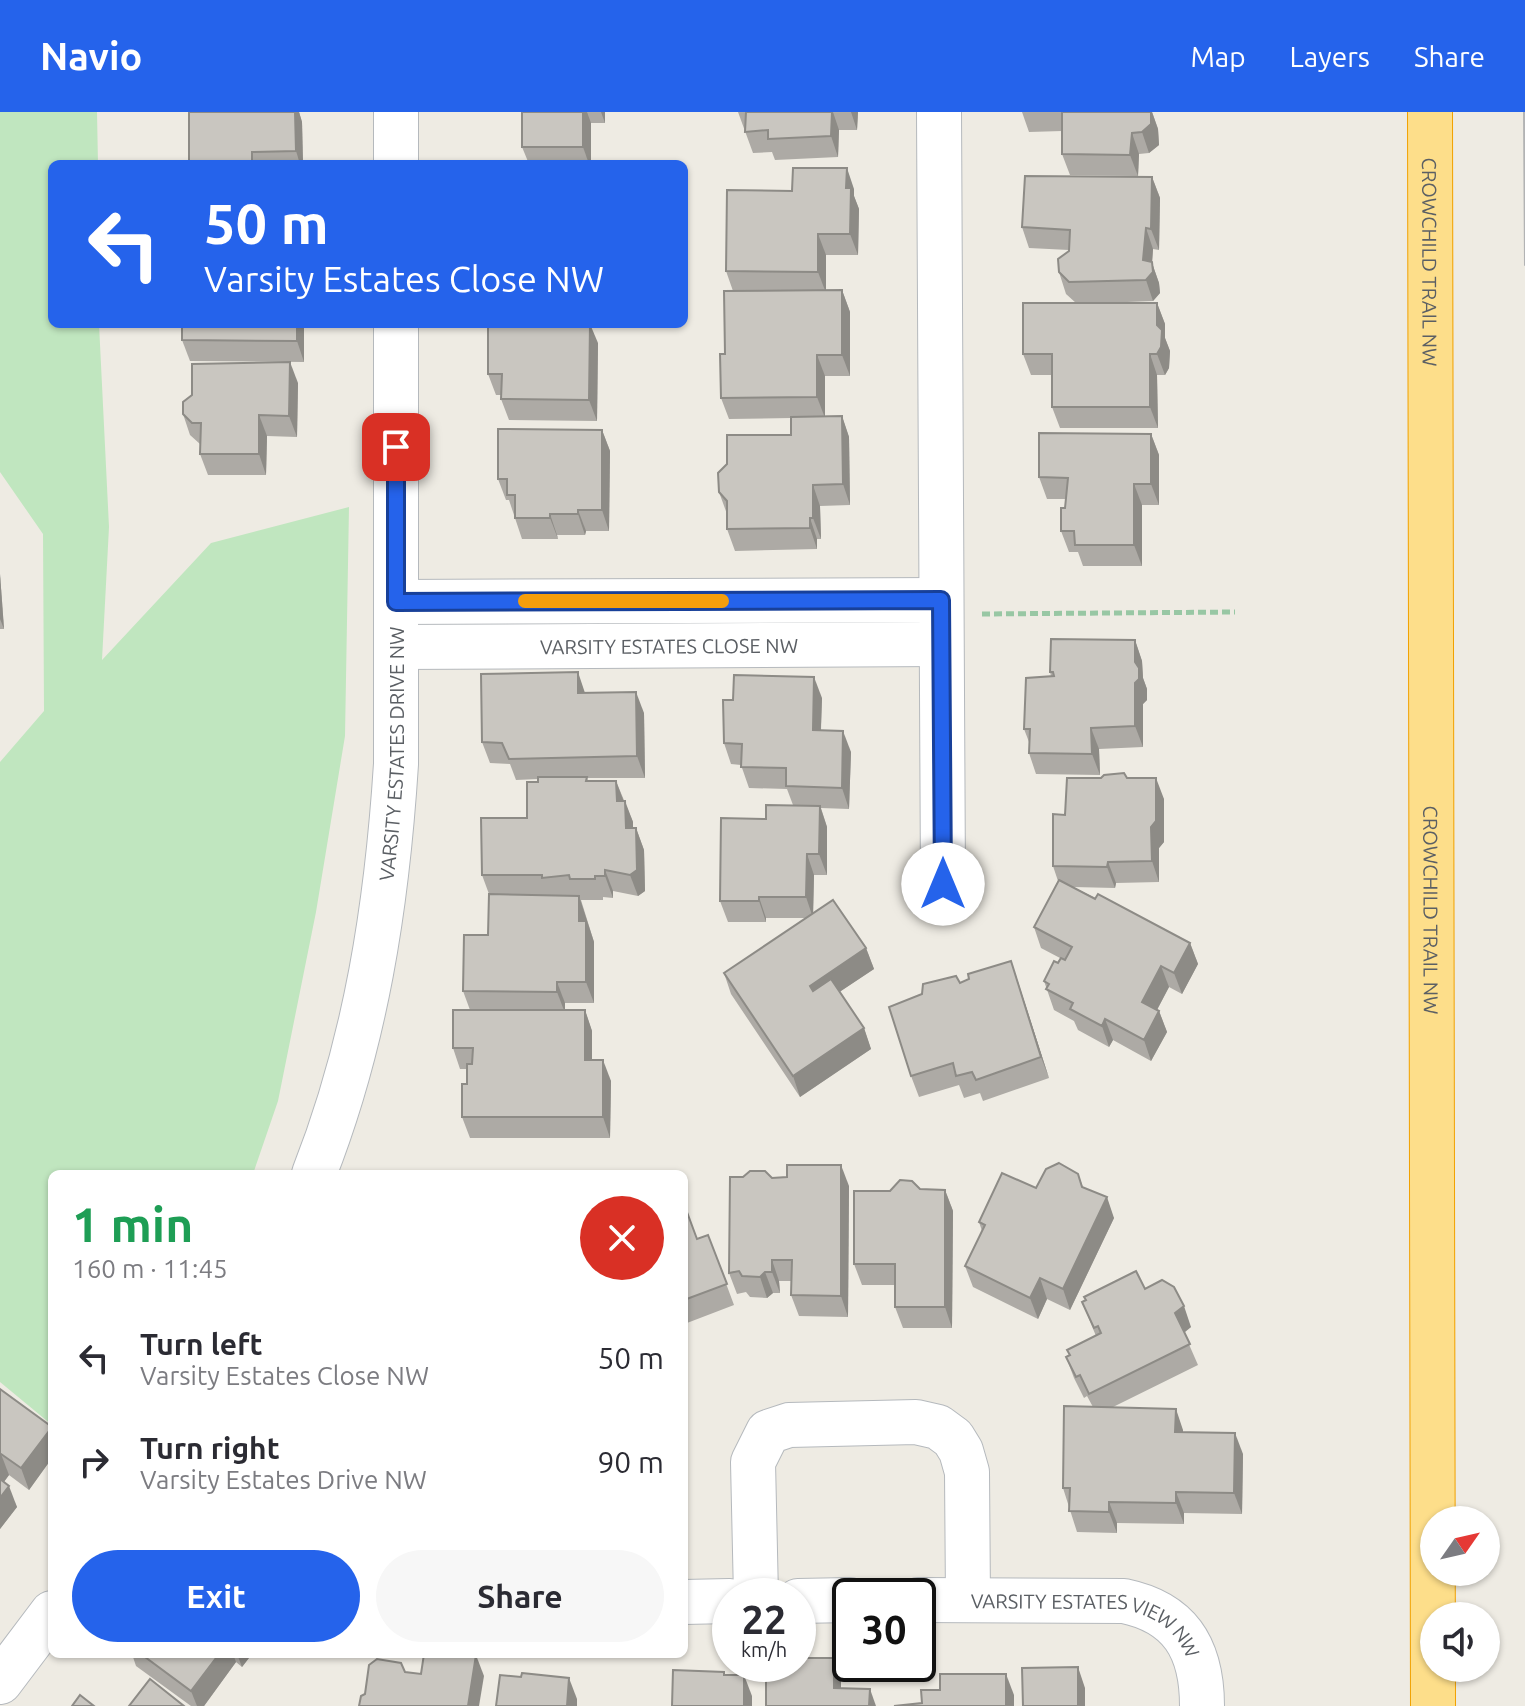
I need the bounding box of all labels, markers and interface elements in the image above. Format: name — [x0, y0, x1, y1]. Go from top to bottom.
text: Navio — [40, 35, 142, 77]
text: Map — [1190, 41, 1246, 72]
text: Layers — [1290, 41, 1370, 72]
text: Share — [1414, 41, 1485, 72]
street label: CROWCHILD TRAIL NW — [1419, 158, 1442, 366]
icon: left — [72, 192, 176, 296]
text: 50 m — [204, 192, 329, 255]
text: Varsity Estates Close NW — [204, 258, 604, 299]
pin — [362, 413, 430, 481]
icon: arrive — [374, 425, 418, 469]
street label: VARSITY ESTATES DRIVE NW — [374, 626, 408, 882]
street label: VARSITY ESTATES CLOSE NW — [540, 633, 798, 658]
street label: CROWCHILD TRAIL NW — [1420, 806, 1443, 1014]
position arrow — [901, 842, 985, 926]
button: close — [580, 1196, 664, 1280]
text: 1 min — [72, 1197, 193, 1251]
text: 160 m · 11:45 — [72, 1254, 228, 1283]
text: Turn left — [140, 1327, 262, 1361]
icon: left — [72, 1336, 116, 1380]
text: 50 m — [597, 1341, 664, 1375]
text: Varsity Estates Close NW — [140, 1361, 429, 1390]
text: Turn right — [140, 1431, 280, 1465]
icon: right — [72, 1440, 116, 1484]
text: 90 m — [597, 1445, 664, 1479]
text: Varsity Estates Drive NW — [140, 1465, 427, 1494]
north arrow — [1420, 1506, 1500, 1586]
map controls — [1420, 1506, 1500, 1682]
button: Exit — [72, 1550, 360, 1642]
button: Share — [376, 1550, 664, 1642]
speed limit sign: 30 — [832, 1578, 936, 1682]
street label: VARSITY ESTATES VIEW NW — [971, 1589, 1205, 1661]
text: 22 — [741, 1597, 787, 1642]
button: sound — [1420, 1602, 1500, 1682]
text: km/h — [741, 1638, 787, 1661]

